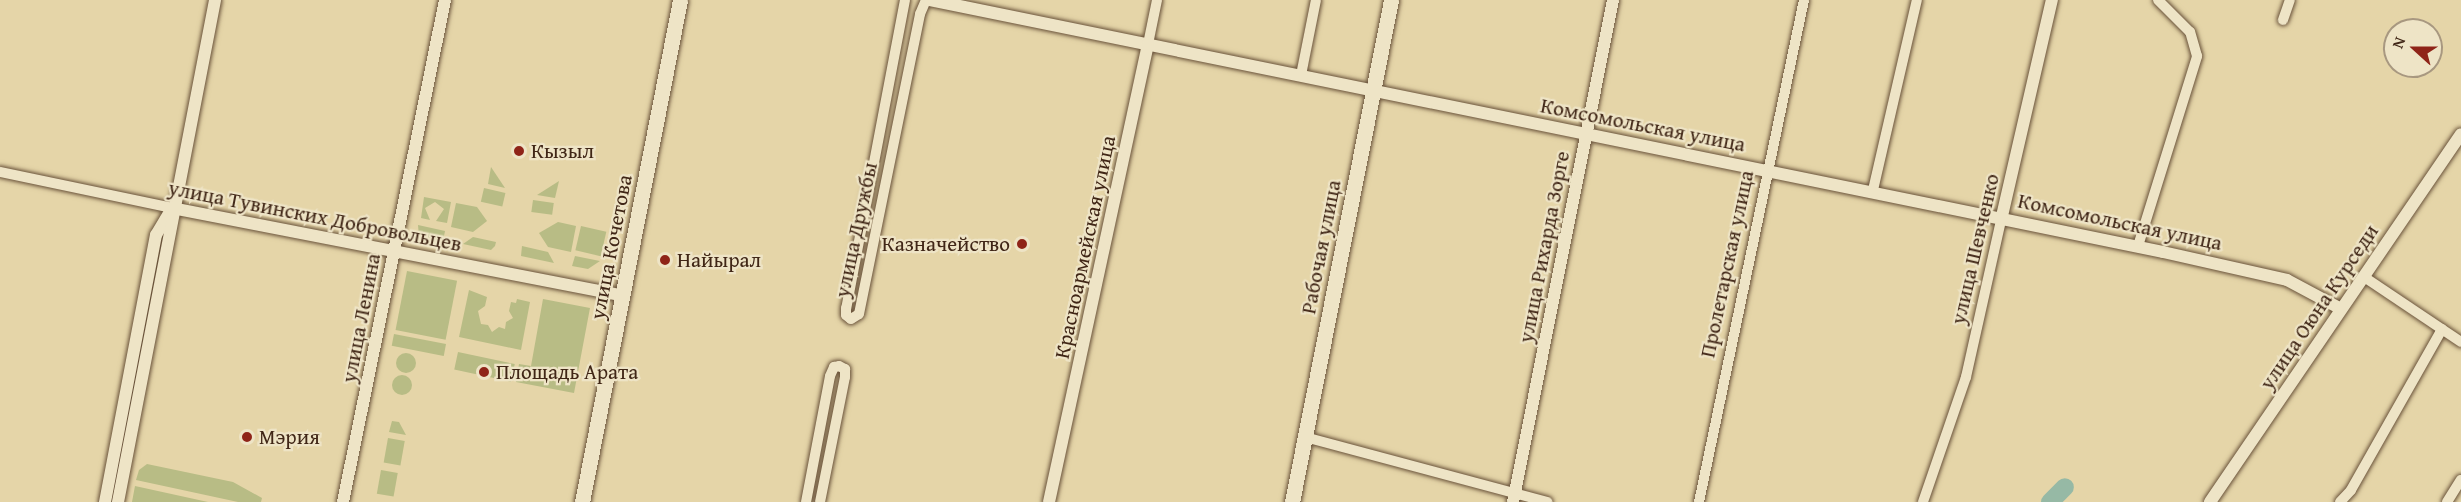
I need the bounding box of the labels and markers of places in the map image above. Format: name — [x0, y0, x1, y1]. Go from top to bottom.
place label: Кызыл — [531, 138, 594, 164]
marker: Кызыл — [512, 144, 526, 158]
place label: Казначейство — [882, 231, 1010, 257]
marker: Казначейство — [1015, 237, 1029, 251]
place label: Найырал — [677, 247, 761, 273]
marker: Найырал — [658, 253, 672, 267]
place label: Площадь Арата — [496, 359, 638, 385]
marker: Площадь Арата — [477, 365, 491, 379]
place label: Мэрия — [259, 424, 320, 450]
marker: Мэрия — [240, 430, 254, 444]

